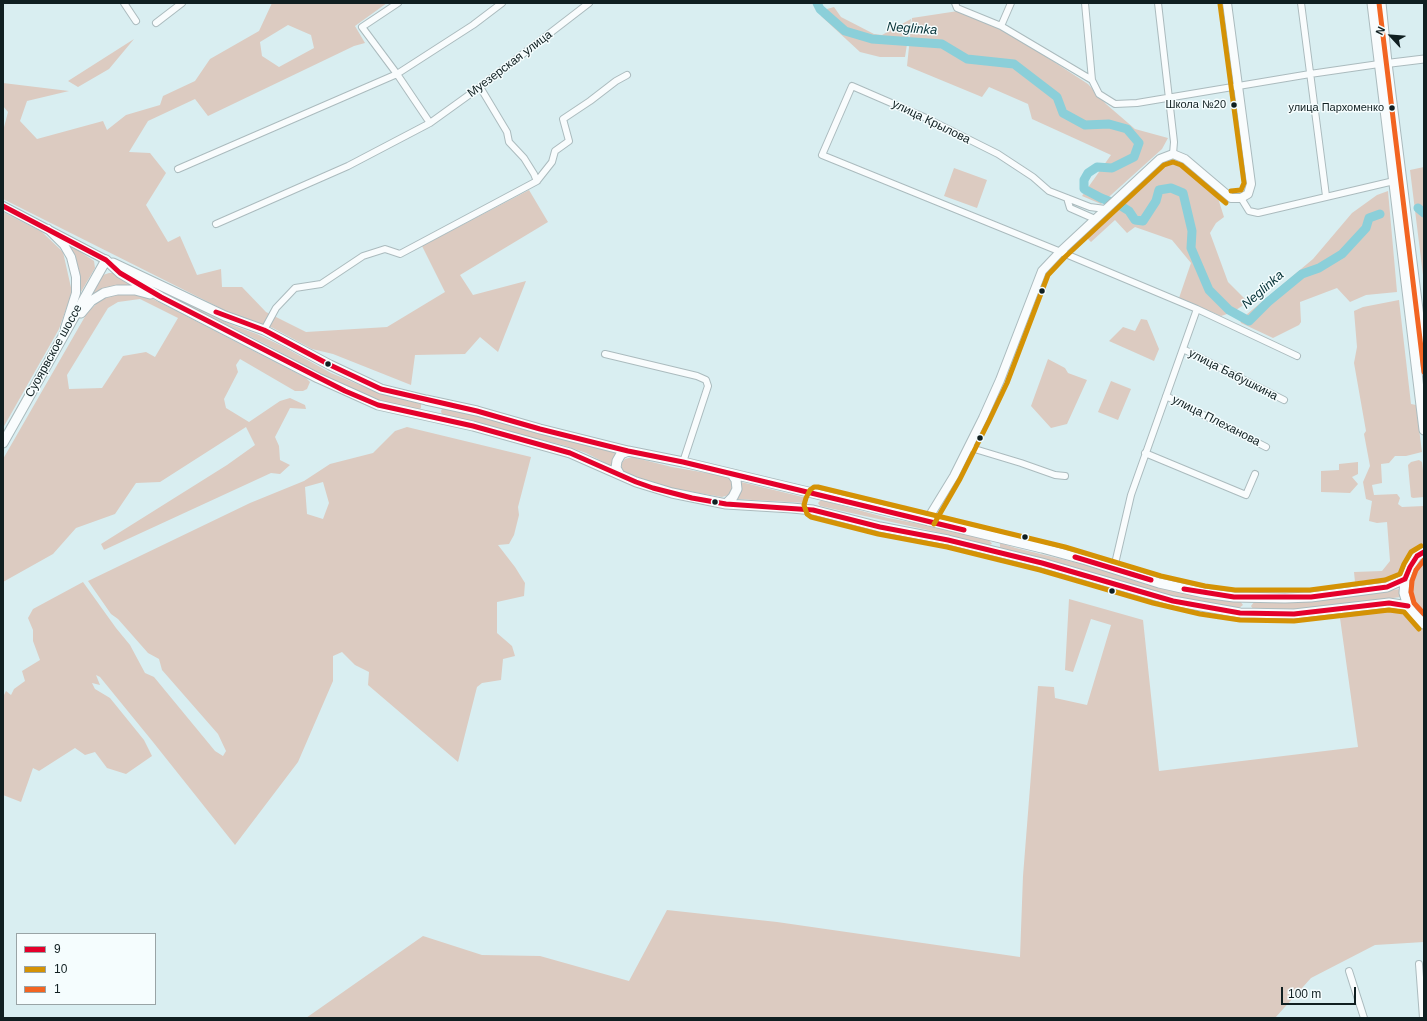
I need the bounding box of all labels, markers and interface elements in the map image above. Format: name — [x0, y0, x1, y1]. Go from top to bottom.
north arrow — [1371, 16, 1411, 56]
water label: Neglinka — [886, 19, 938, 39]
text: N — [1373, 25, 1387, 37]
street label: Муезерская улица — [465, 28, 555, 100]
street label: улица Крылова — [889, 97, 973, 147]
place label: Школа №20 — [1165, 98, 1226, 112]
marker: Школа №20 — [1229, 100, 1239, 110]
place label: улица Пархоменко — [1288, 101, 1384, 115]
marker: улица Пархоменко — [1387, 103, 1397, 113]
water label: Neglinka — [1239, 268, 1287, 312]
unlabelled marker — [1037, 286, 1047, 296]
street label: Суоярвское шоссе — [23, 302, 85, 400]
street label: улица Бабушкина — [1186, 346, 1280, 404]
unlabelled marker — [323, 359, 333, 369]
street label: улица Плеханова — [1169, 393, 1263, 449]
unlabelled marker — [975, 433, 985, 443]
unlabelled marker — [710, 497, 720, 507]
unlabelled marker — [1020, 532, 1030, 542]
unlabelled marker — [1107, 586, 1117, 596]
legend — [16, 933, 156, 1005]
text: 9 — [54, 942, 61, 956]
text: 10 — [54, 962, 67, 976]
scale bar — [1283, 979, 1358, 1005]
text: 1 — [54, 982, 61, 996]
text: 100 m — [1288, 987, 1321, 1001]

